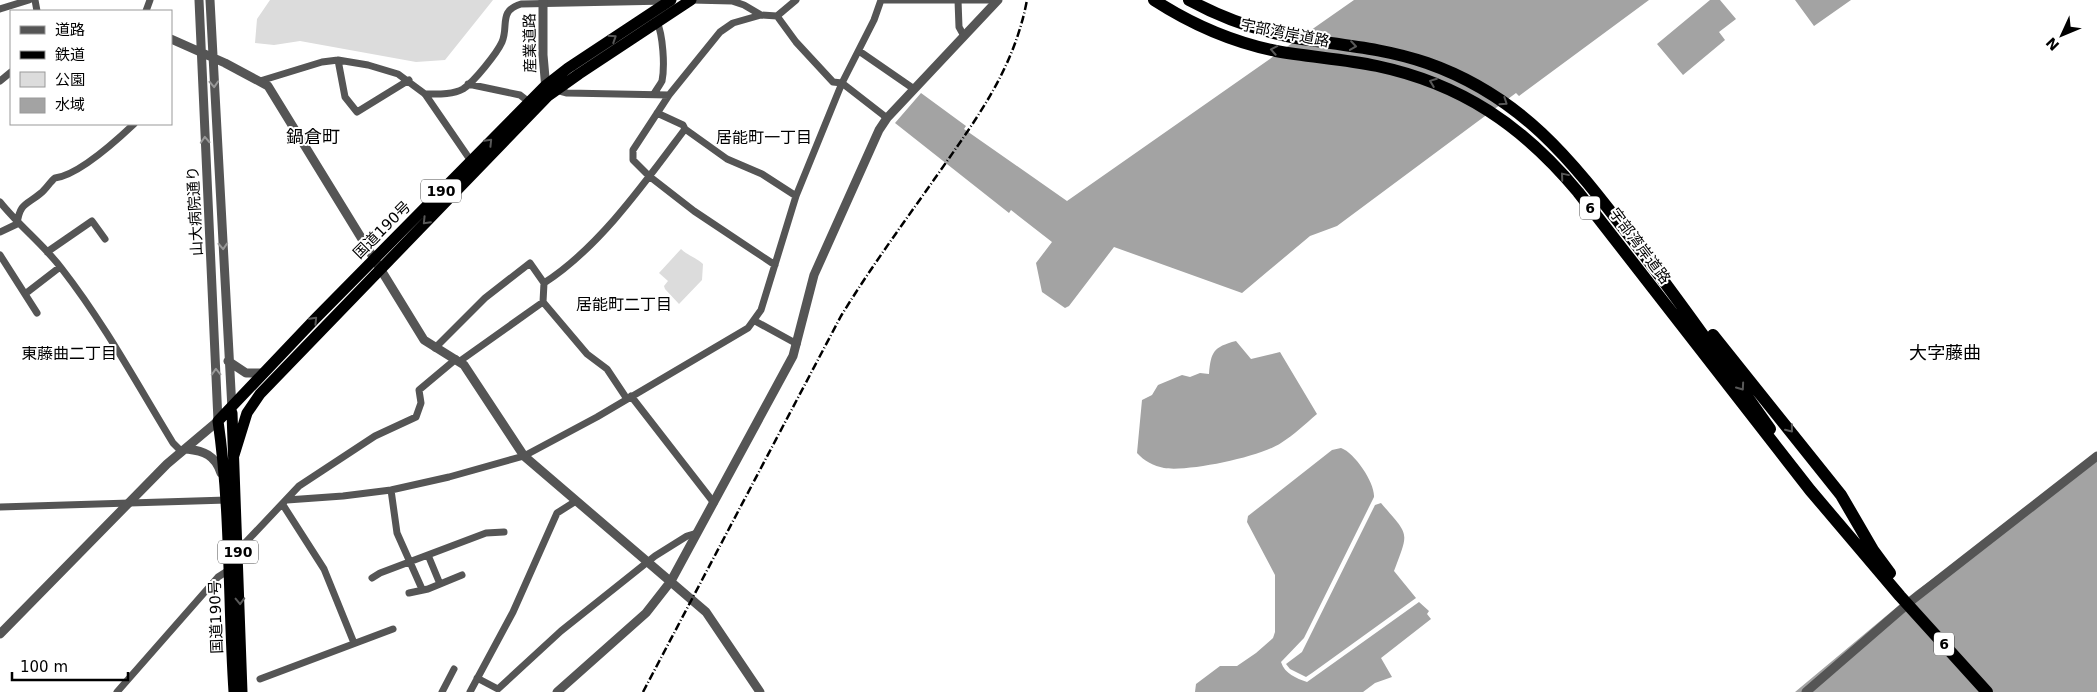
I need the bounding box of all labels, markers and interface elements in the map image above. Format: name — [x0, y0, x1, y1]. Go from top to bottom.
legend — [10, 10, 172, 125]
north arrow — [2037, 10, 2087, 60]
street label: 産業道路 — [520, 13, 540, 73]
street label: 宇部湾岸道路 — [1239, 16, 1331, 50]
text: 道路 — [55, 21, 85, 39]
text: N — [2043, 34, 2062, 54]
one-way arrow — [608, 35, 617, 44]
one-way arrow — [1349, 40, 1357, 51]
text: 鉄道 — [55, 46, 85, 64]
one-way arrow — [1270, 46, 1279, 56]
text: 公園 — [55, 71, 85, 89]
one-way arrow — [1430, 78, 1438, 88]
one-way arrow — [209, 80, 220, 88]
text: 水域 — [55, 96, 85, 114]
one-way arrow — [1498, 96, 1508, 105]
district label: 鍋倉町 — [286, 126, 340, 147]
district label: 居能町一丁目 — [716, 128, 812, 147]
one-way arrow — [199, 136, 210, 144]
one-way arrow — [484, 139, 493, 148]
street label: 山大病院通り — [184, 166, 206, 256]
one-way arrow — [1561, 172, 1570, 181]
road number: 190 — [421, 180, 461, 202]
road number: 6 — [1580, 197, 1600, 220]
street label: 国道190号 — [350, 198, 414, 262]
street label: 宇部湾岸道路 — [1606, 205, 1674, 287]
one-way arrow — [423, 215, 432, 224]
one-way arrow — [217, 242, 228, 250]
district label: 居能町二丁目 — [576, 295, 672, 314]
one-way arrow — [308, 317, 317, 326]
district label: 大字藤曲 — [1909, 342, 1981, 363]
district label: 東藤曲二丁目 — [21, 344, 117, 363]
one-way arrow — [211, 368, 221, 376]
one-way arrow — [1735, 381, 1743, 390]
one-way arrow — [1784, 424, 1793, 433]
road number: 190 — [218, 540, 258, 564]
street label: 国道190号 — [206, 580, 226, 654]
one-way arrow — [234, 597, 245, 605]
road number: 6 — [1934, 633, 1954, 656]
scale bar — [12, 650, 129, 682]
text: 100 m — [20, 658, 68, 676]

